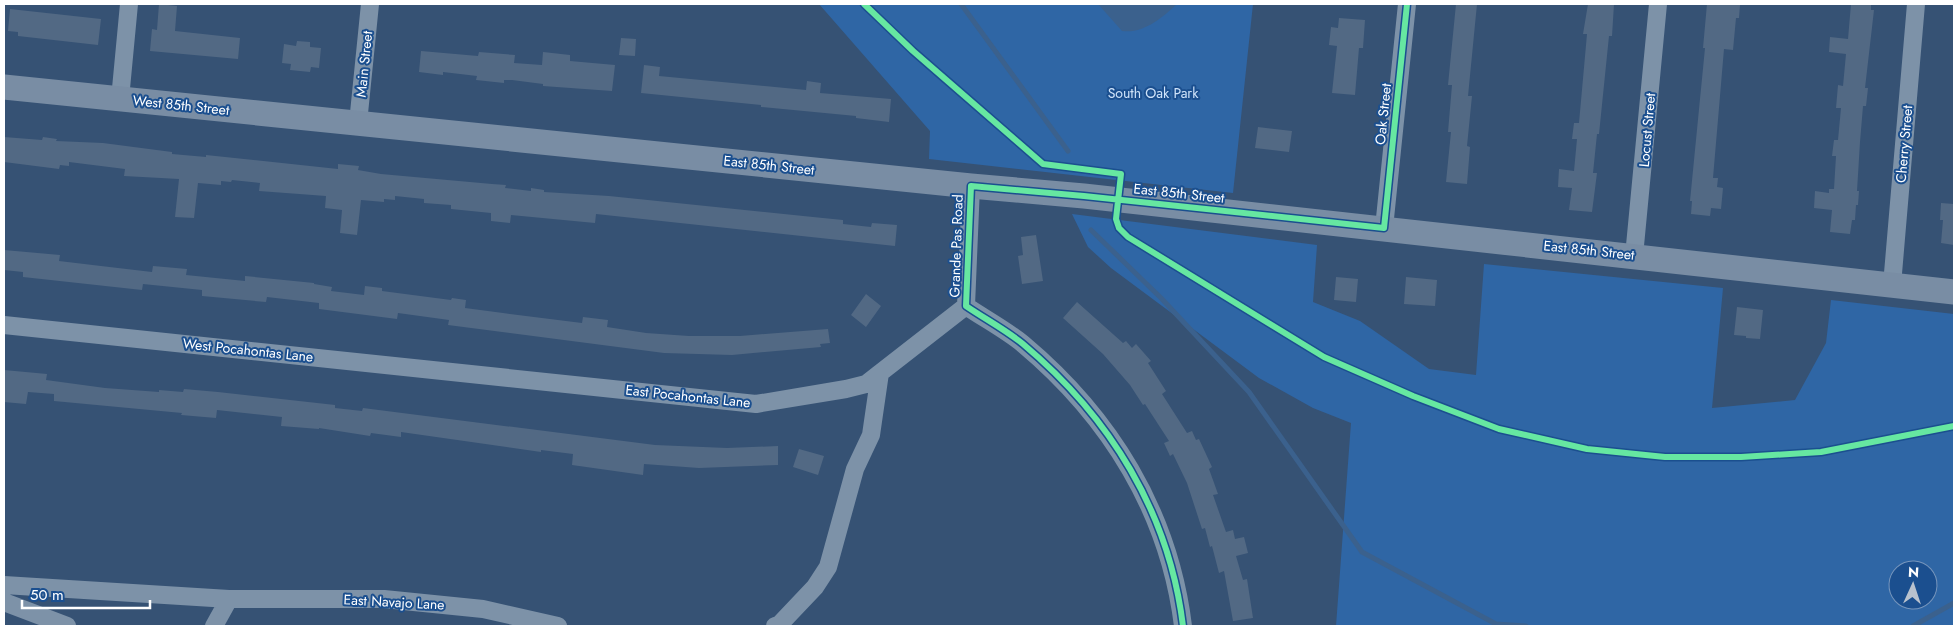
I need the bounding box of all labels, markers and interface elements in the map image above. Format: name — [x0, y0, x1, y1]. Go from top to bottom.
street label: Main Street — [351, 29, 377, 98]
street label: Oak Street — [1370, 82, 1396, 146]
park label: South Oak Park — [1108, 83, 1199, 103]
street label: West 85th Street — [132, 90, 231, 120]
street label: Locust Street — [1634, 91, 1660, 168]
street label: Cherry Street — [1891, 104, 1917, 184]
street label: East 85th Street — [722, 150, 816, 180]
street label: East 85th Street — [1132, 178, 1226, 208]
street label: Grande Pas Road — [944, 194, 968, 298]
street label: East 85th Street — [1542, 235, 1636, 265]
street label: West Pocahontas Lane — [182, 333, 314, 367]
street label: East Pocahontas Lane — [624, 379, 752, 413]
north arrow — [1888, 560, 1938, 610]
text: N — [1908, 562, 1920, 582]
scale bar — [22, 578, 150, 610]
text: 50 m — [30, 584, 64, 606]
street label: East Navajo Lane — [343, 589, 445, 615]

